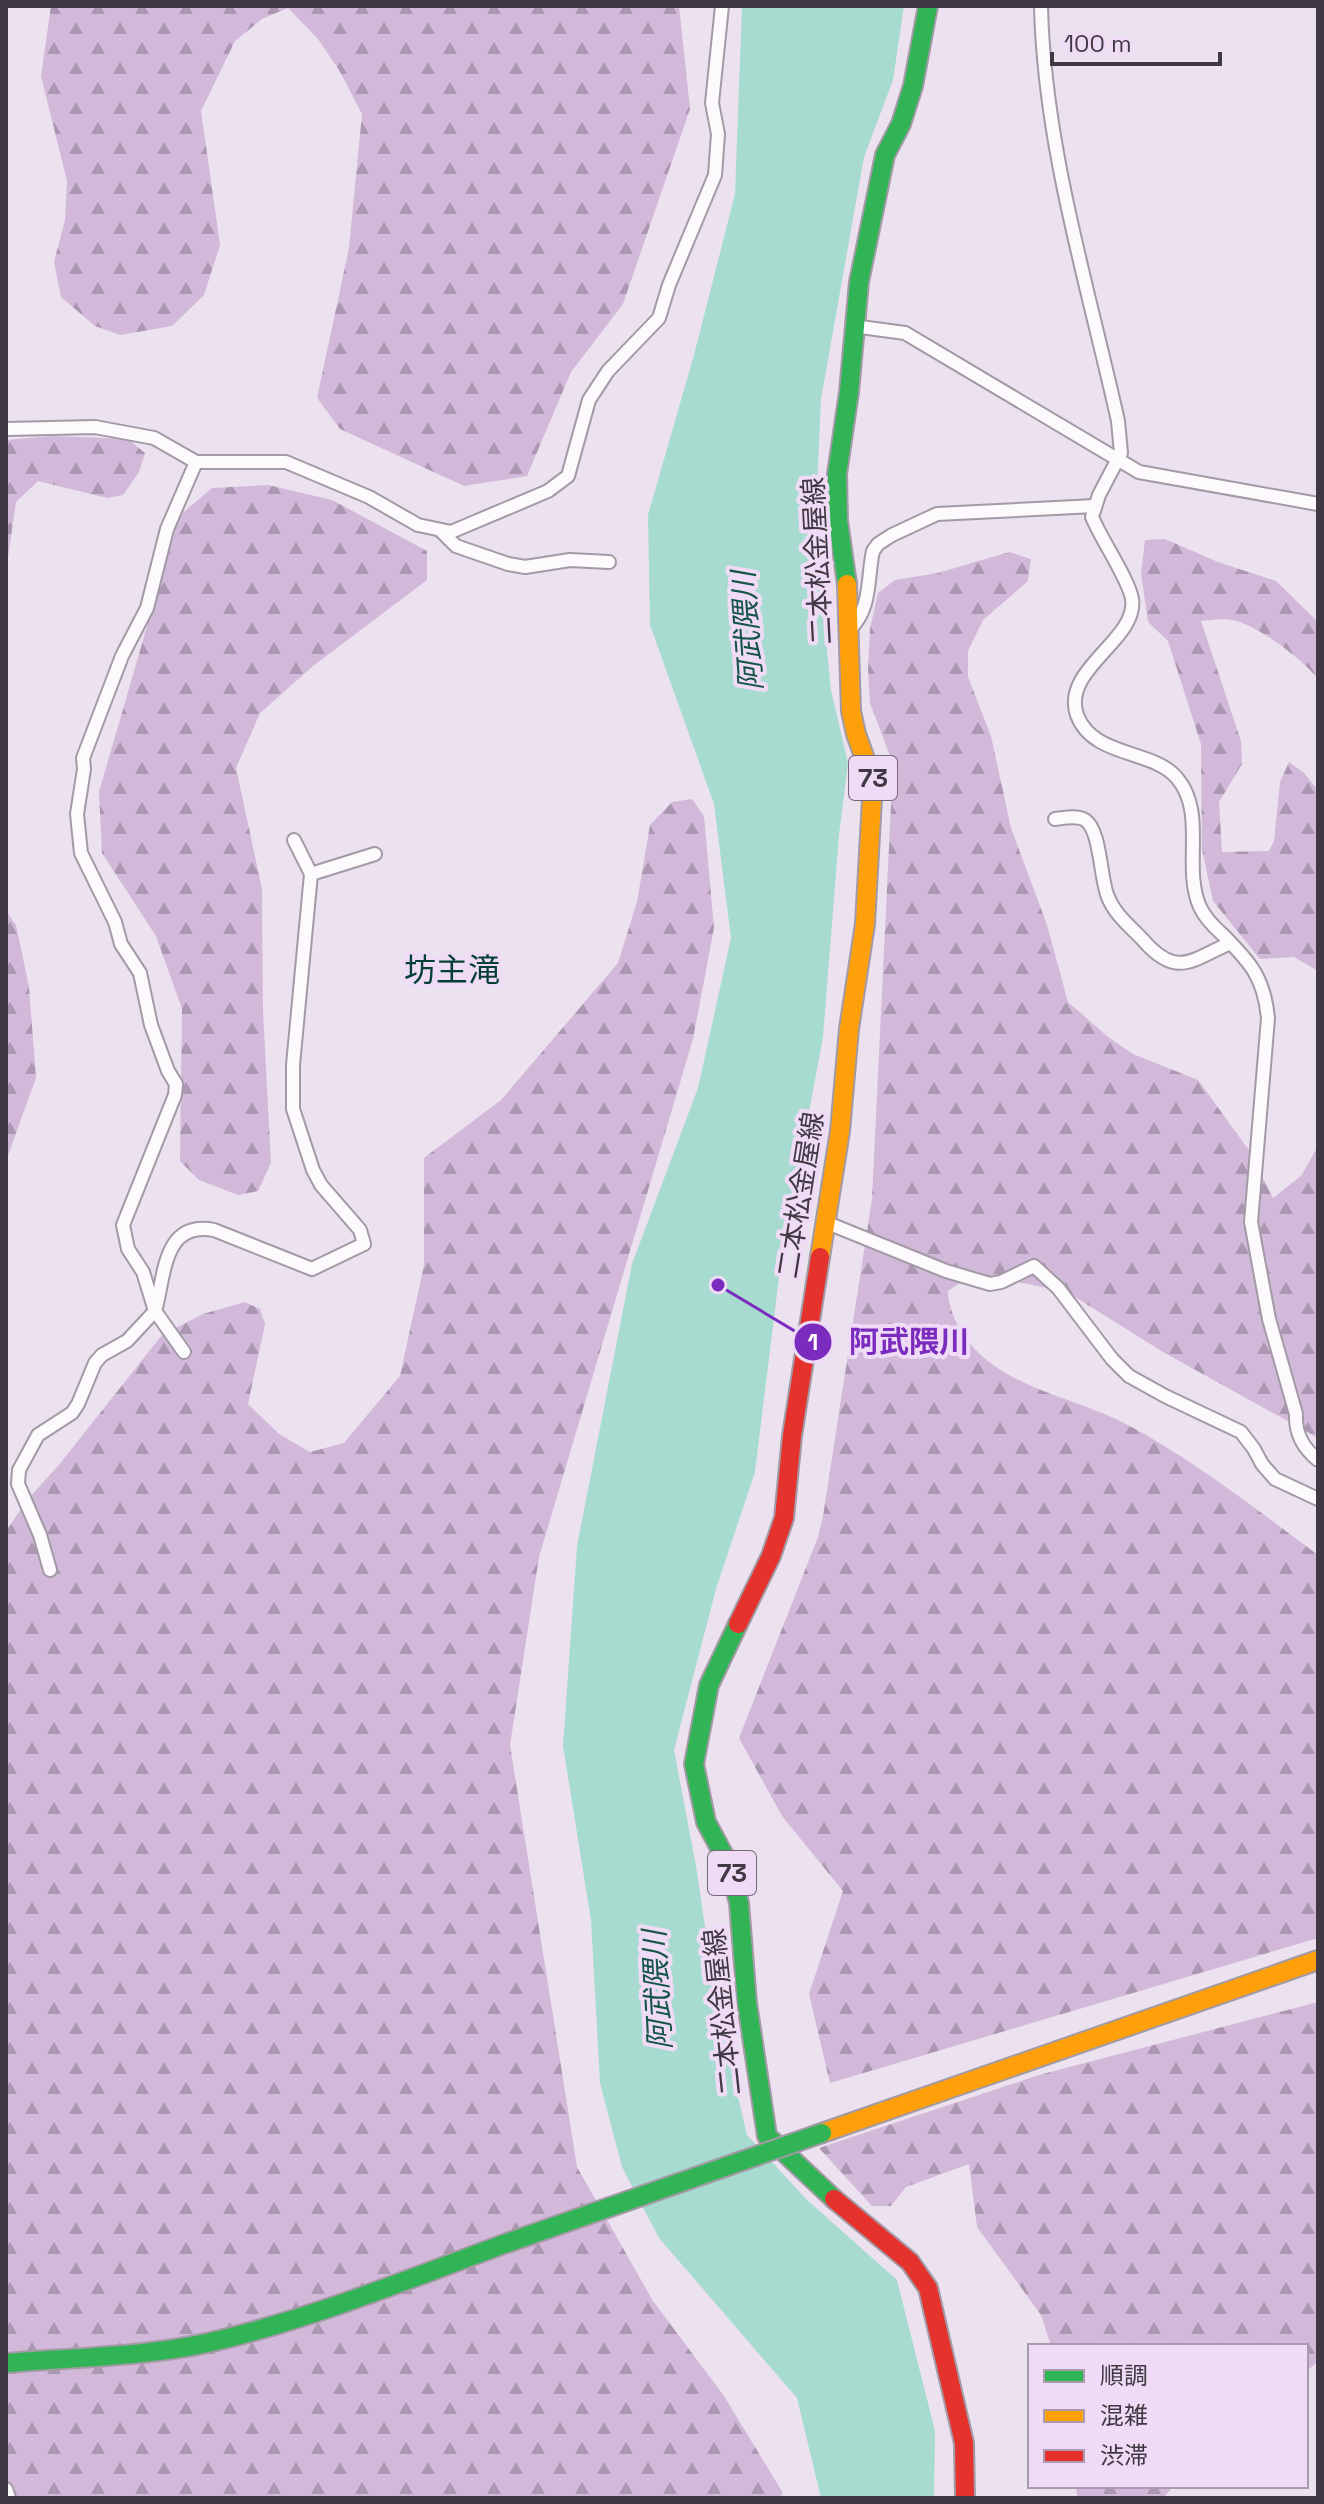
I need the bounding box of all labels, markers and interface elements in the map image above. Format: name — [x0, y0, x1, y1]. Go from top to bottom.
scale bar — [1052, 16, 1220, 66]
text: 100 m — [1064, 28, 1132, 59]
street label: 二本松金屋線 — [795, 476, 839, 646]
water label: 阿武隈川 — [723, 567, 771, 692]
road number: 73 — [849, 756, 897, 800]
district label: 坊主滝 — [404, 950, 500, 990]
street label: 二本松金屋線 — [769, 1109, 831, 1281]
callout: 阿武隈川 — [793, 1315, 985, 1369]
text: 阿武隈川 — [849, 1322, 969, 1361]
text: 1 — [808, 1326, 818, 1357]
road number: 73 — [708, 1851, 756, 1895]
water label: 阿武隈川 — [634, 1926, 680, 2051]
street label: 二本松金屋線 — [695, 1927, 749, 2097]
legend — [1028, 2344, 1308, 2488]
text: 順調 — [1100, 2360, 1148, 2391]
text: 混雑 — [1100, 2400, 1148, 2431]
text: 渋滞 — [1100, 2440, 1148, 2471]

